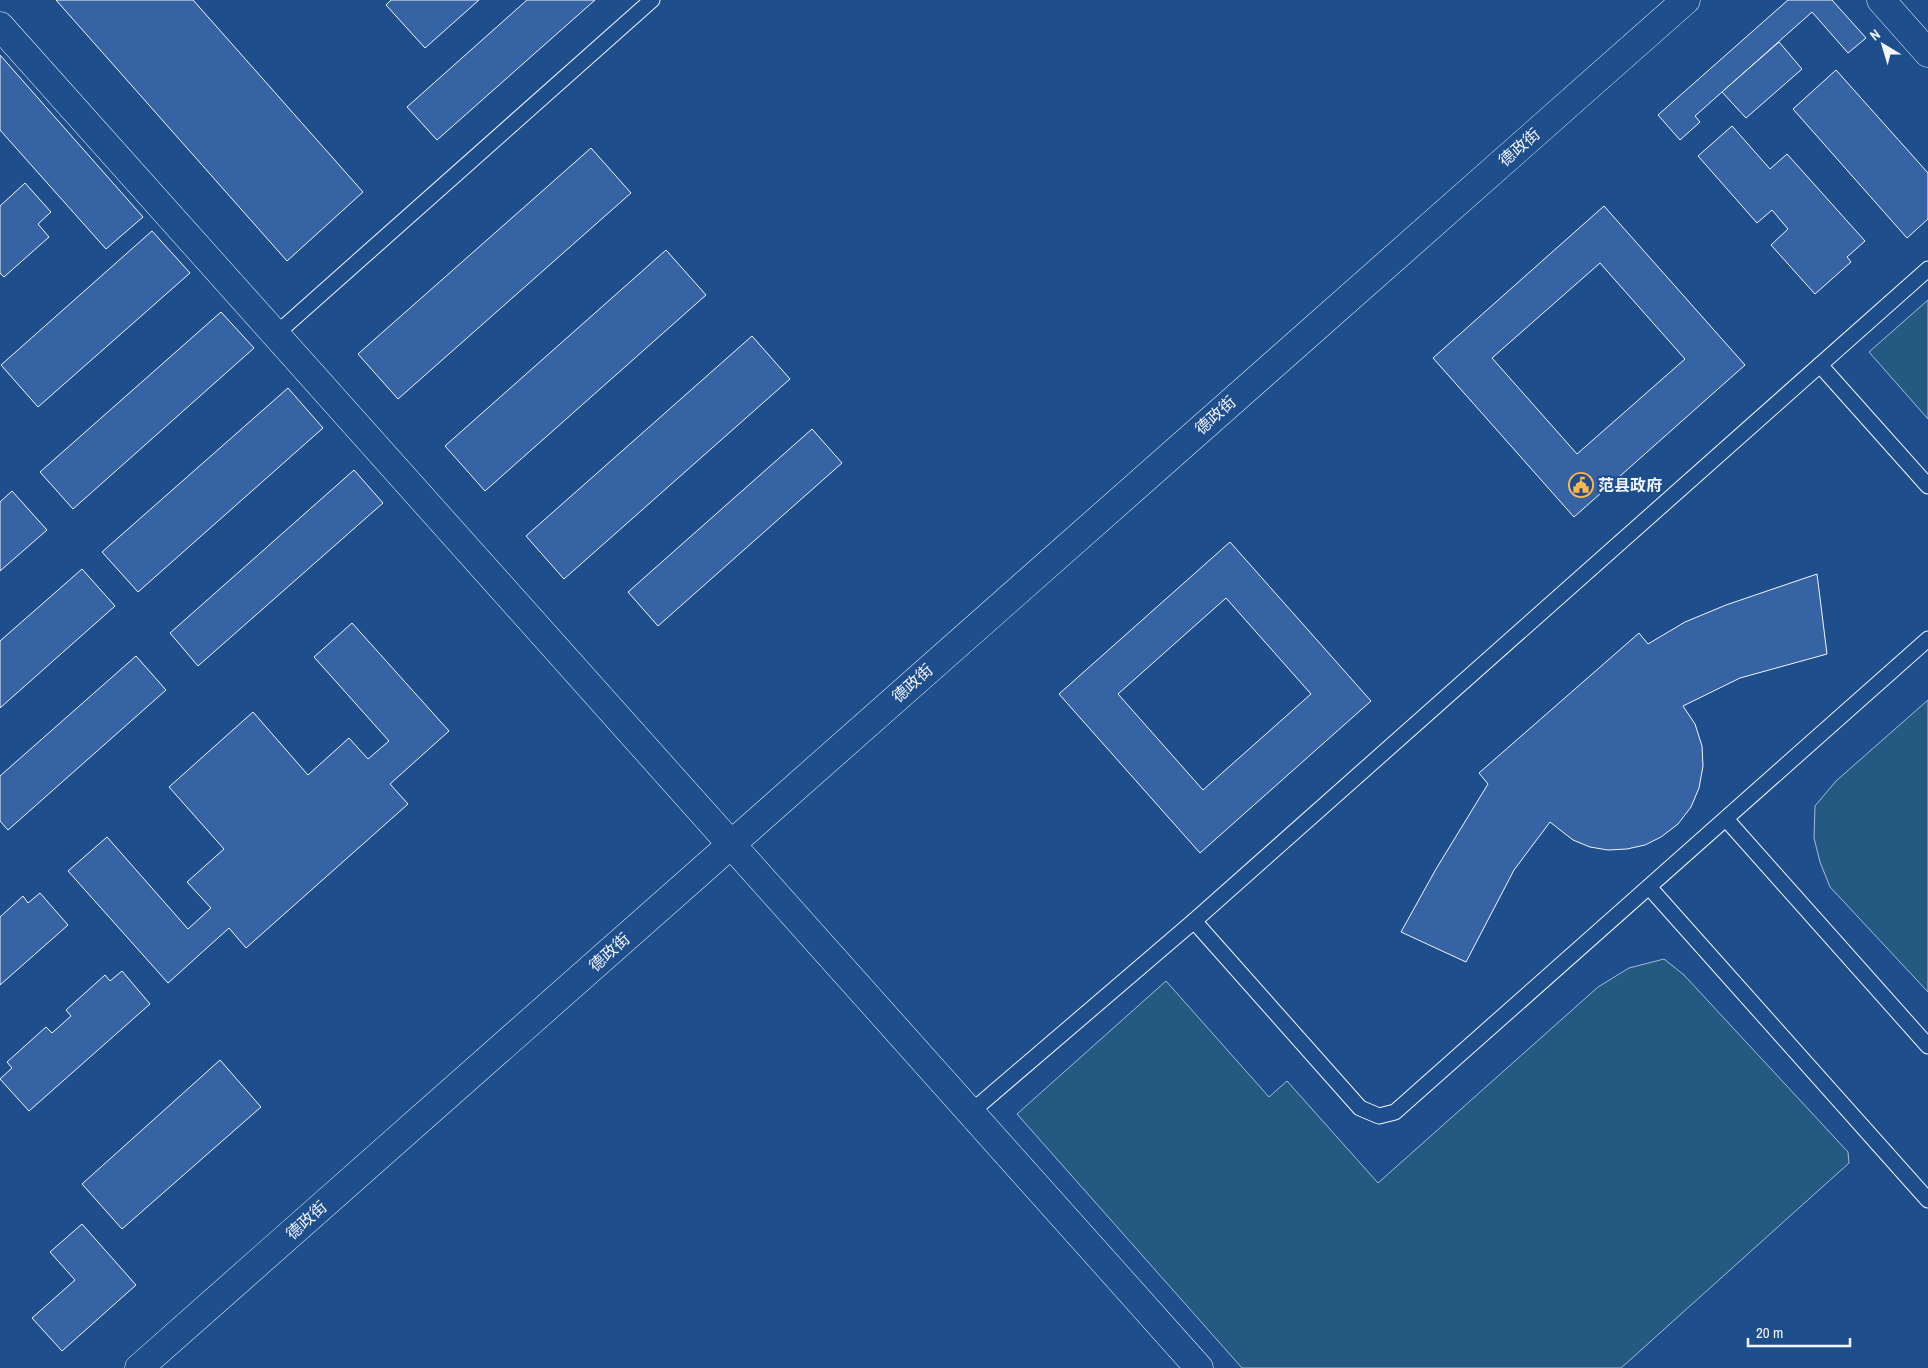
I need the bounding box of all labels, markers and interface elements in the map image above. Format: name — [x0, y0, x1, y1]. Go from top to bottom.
north arrow — [1858, 20, 1908, 70]
text: N — [1866, 25, 1884, 44]
street label: 德政街 — [1494, 123, 1544, 171]
street label: 德政街 — [1190, 391, 1240, 439]
public building icon: 范县政府 — [1568, 472, 1594, 498]
place label: 范县政府 — [1598, 474, 1662, 496]
street label: 德政街 — [887, 659, 937, 707]
street label: 德政街 — [584, 928, 634, 976]
street label: 德政街 — [281, 1196, 331, 1244]
scale bar — [1748, 1316, 1850, 1348]
text: 20 m — [1756, 1322, 1783, 1343]

